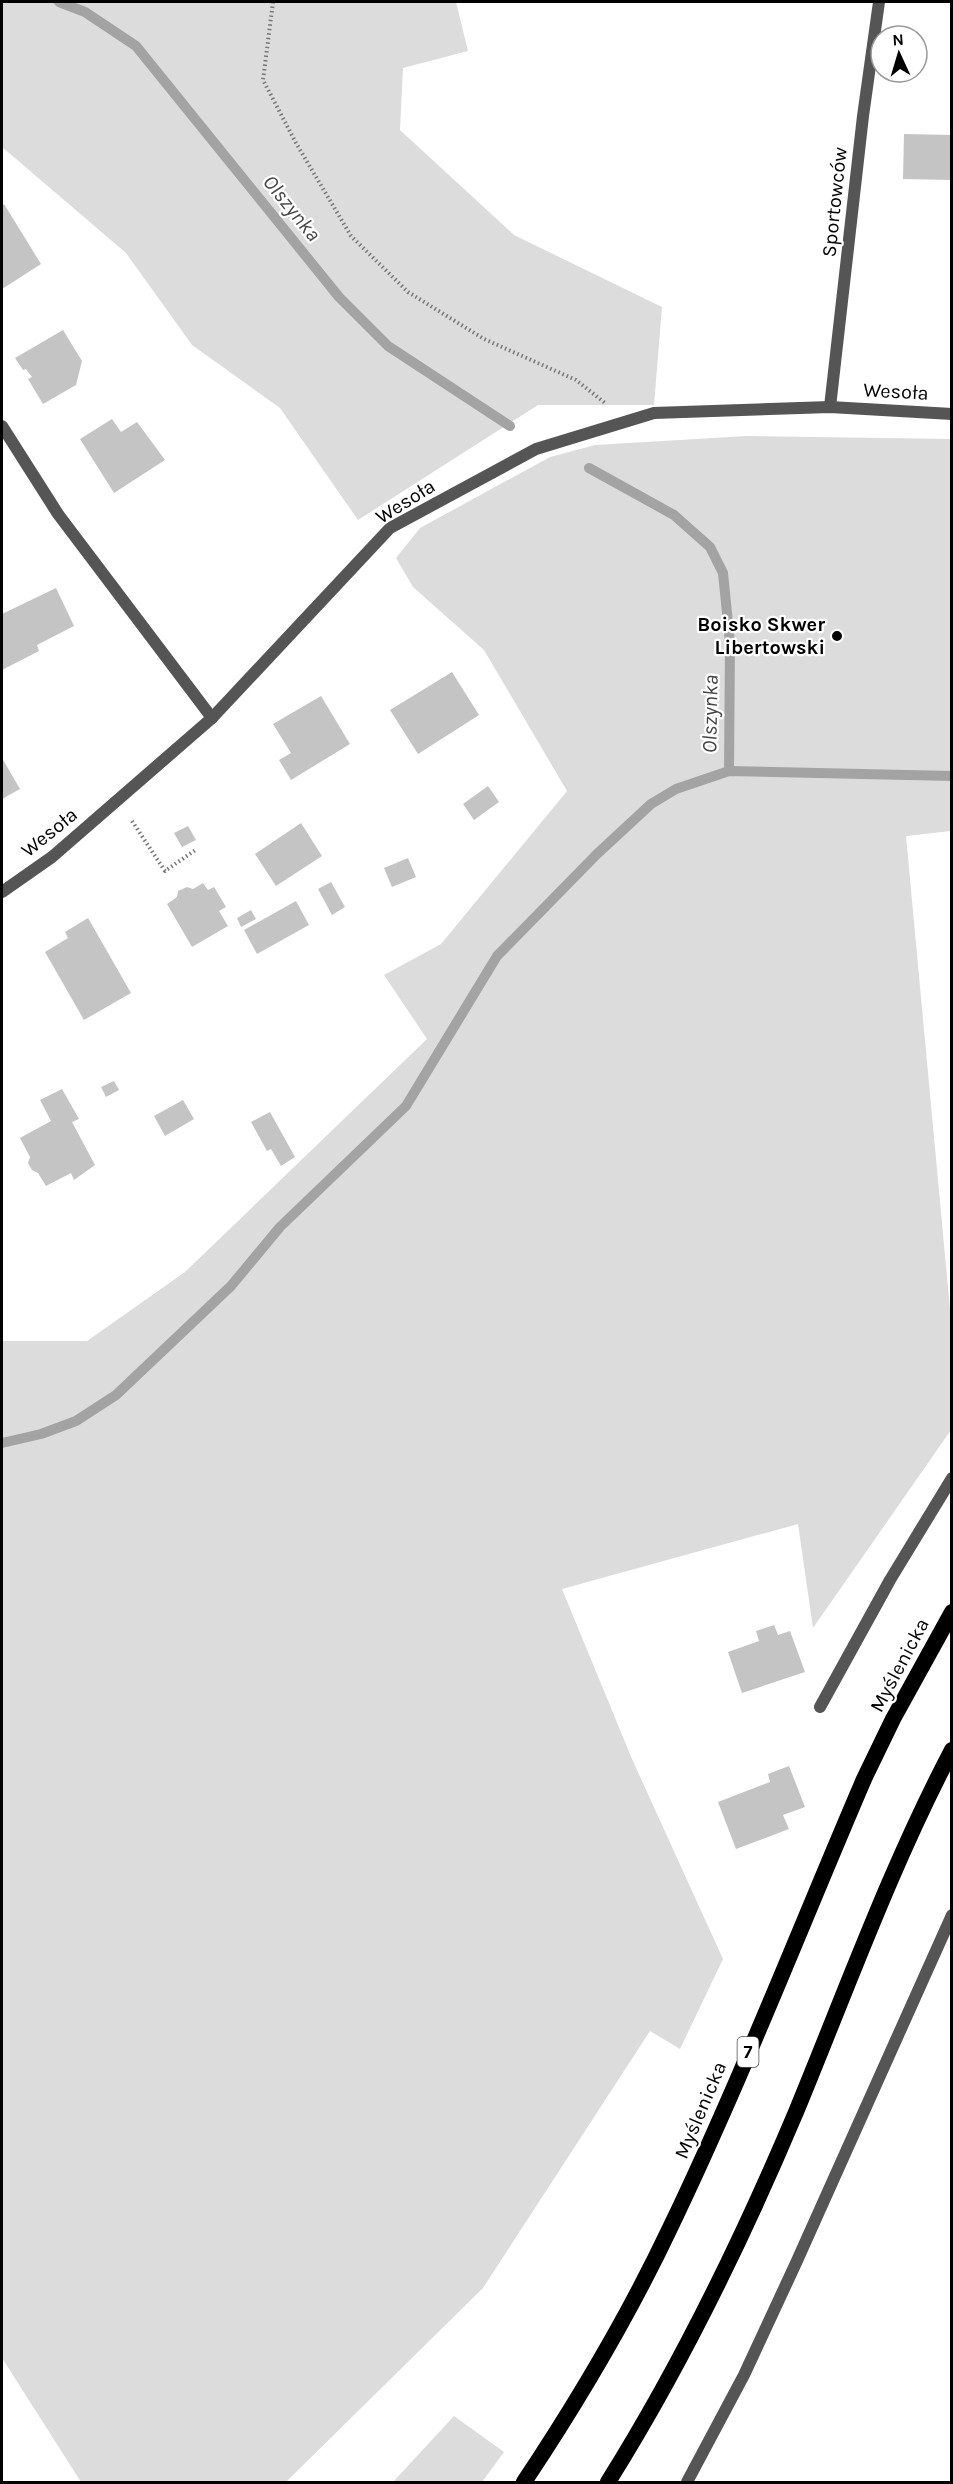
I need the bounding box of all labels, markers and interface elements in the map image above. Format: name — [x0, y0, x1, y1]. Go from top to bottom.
north arrow — [869, 24, 929, 84]
text: N — [892, 30, 904, 49]
street label: Sportowców — [817, 145, 852, 258]
water label: Olszynka — [258, 170, 326, 246]
street label: Wesoła — [863, 378, 929, 405]
street label: Wesoła — [371, 474, 439, 529]
place label: Boisko Skwer Libertowski — [697, 613, 825, 659]
marker: Boisko Skwer Libertowski — [830, 629, 844, 643]
water label: Olszynka — [697, 675, 723, 753]
street label: Wesoła — [17, 803, 82, 862]
street label: Myślenicka — [865, 1614, 934, 1716]
road number: 7 — [738, 2037, 758, 2067]
street label: Myślenicka — [670, 2058, 731, 2162]

